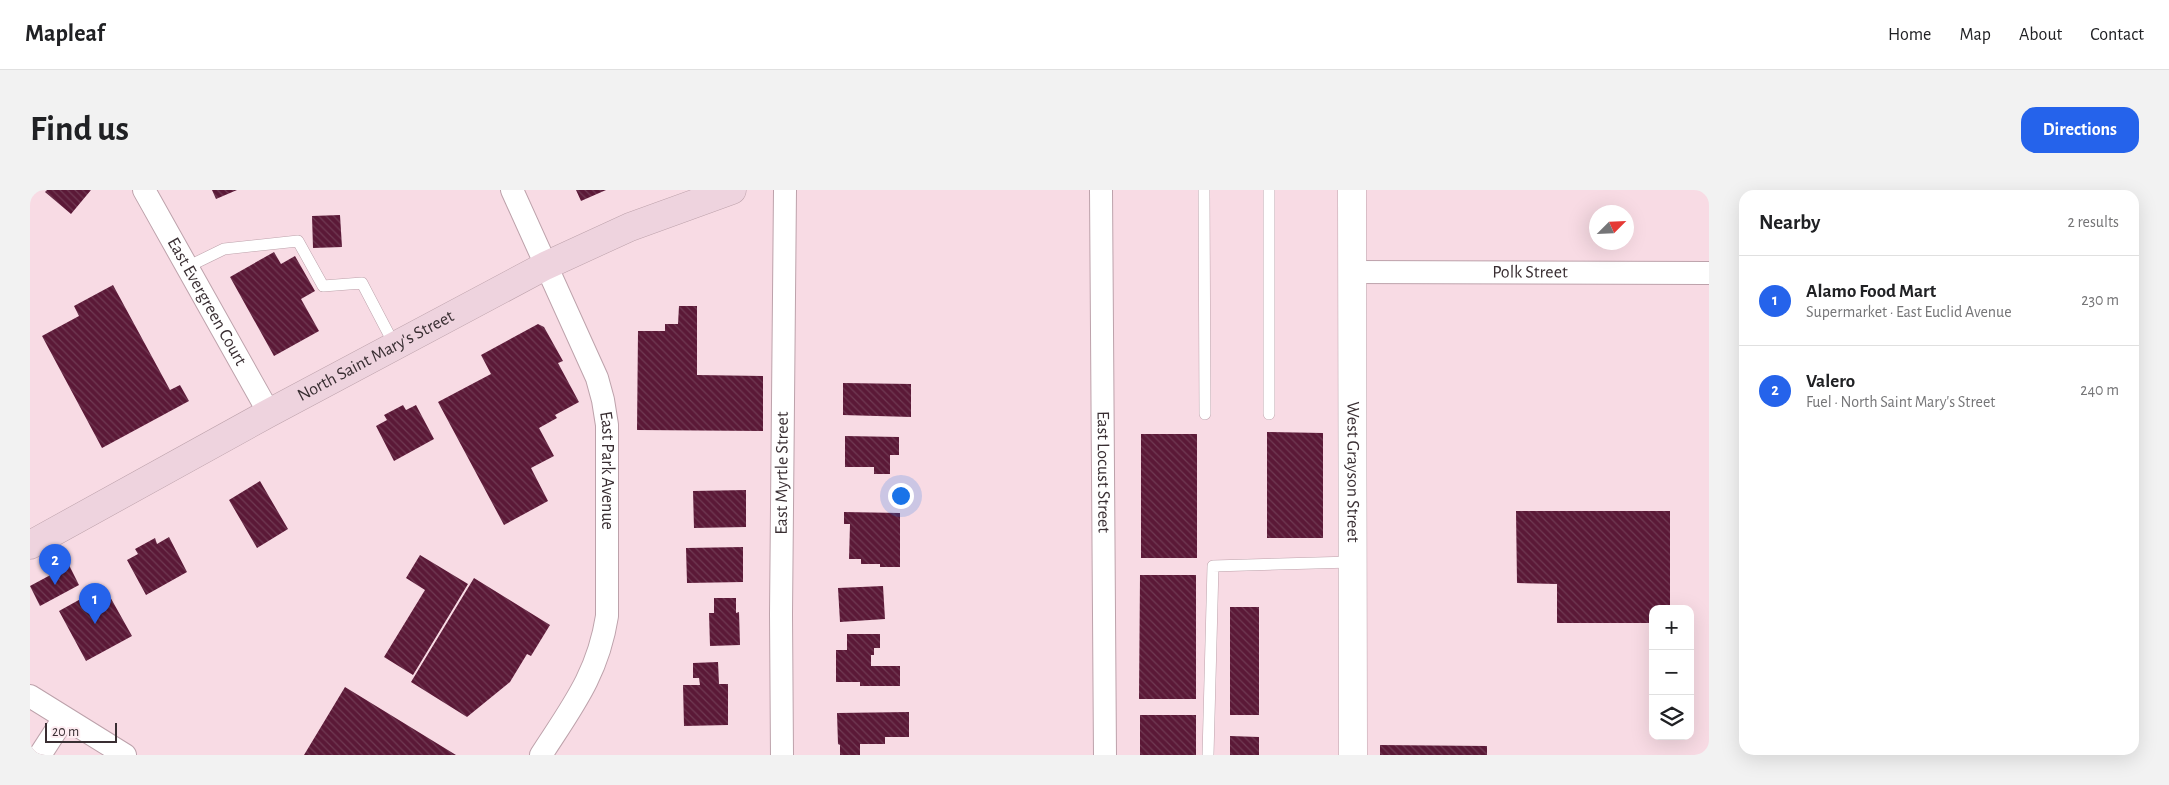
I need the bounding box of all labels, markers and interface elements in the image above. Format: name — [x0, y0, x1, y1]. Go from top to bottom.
text: Mapleaf — [25, 22, 105, 46]
text: Home — [1888, 26, 1931, 44]
text: Map — [1959, 26, 1991, 44]
text: About — [2019, 26, 2062, 44]
text: Contact — [2090, 26, 2144, 44]
button: Directions — [2021, 107, 2139, 153]
text: Find us — [30, 112, 129, 147]
north arrow — [1589, 205, 1634, 250]
text: Nearby — [1759, 212, 1820, 233]
text: 2 results — [2067, 214, 2119, 230]
street label: East Evergreen Court — [164, 235, 250, 369]
street label: Polk Street — [1492, 263, 1568, 282]
text: Alamo Food Mart — [1806, 282, 1936, 301]
text: 1 — [1772, 292, 1778, 308]
text: 230 m — [2081, 292, 2119, 308]
text: Supermarket · East Euclid Avenue — [1806, 304, 2012, 320]
street label: North Saint Mary's Street — [295, 307, 457, 405]
text: Valero — [1806, 372, 1855, 391]
text: 2 — [1771, 382, 1779, 398]
text: 240 m — [2080, 382, 2119, 398]
text: Fuel · North Saint Mary's Street — [1806, 394, 1995, 410]
street label: West Grayson Street — [1343, 402, 1362, 543]
street label: East Park Avenue — [596, 410, 616, 530]
street label: East Myrtle Street — [773, 411, 792, 535]
street label: East Locust Street — [1094, 411, 1112, 533]
your location — [888, 483, 914, 509]
pin: 2 — [39, 544, 71, 585]
pin: 1 — [79, 583, 111, 624]
map controls — [1649, 605, 1694, 740]
button: + — [1649, 605, 1694, 650]
button: − — [1649, 650, 1694, 695]
button: layers — [1649, 695, 1694, 740]
scale bar — [45, 720, 118, 743]
text: 20 m — [52, 725, 79, 739]

